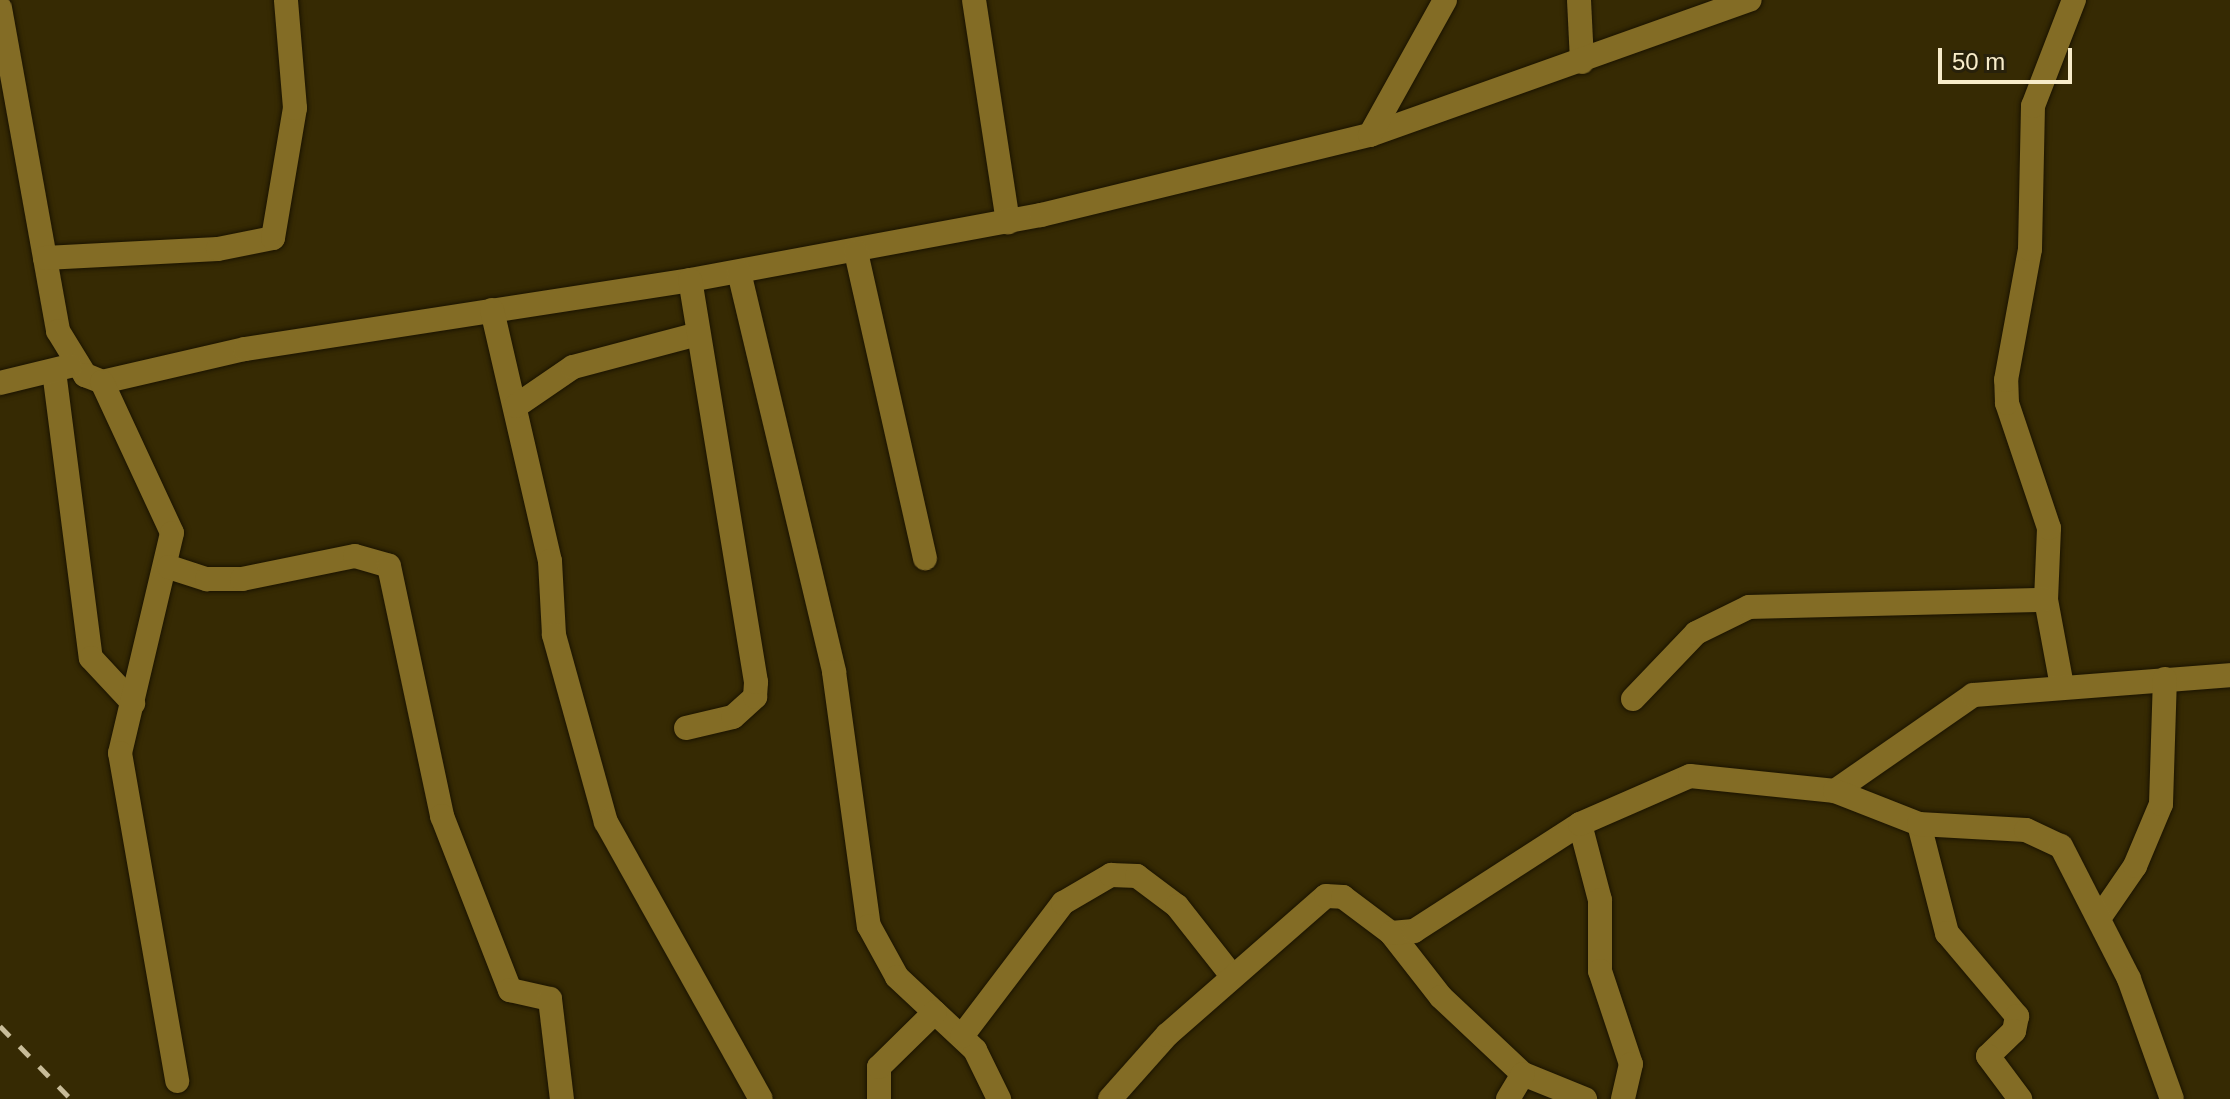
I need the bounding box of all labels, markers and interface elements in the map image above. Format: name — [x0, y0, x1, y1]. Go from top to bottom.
scale bar — [1942, 32, 2076, 82]
text: 50 m — [1952, 48, 2005, 75]

